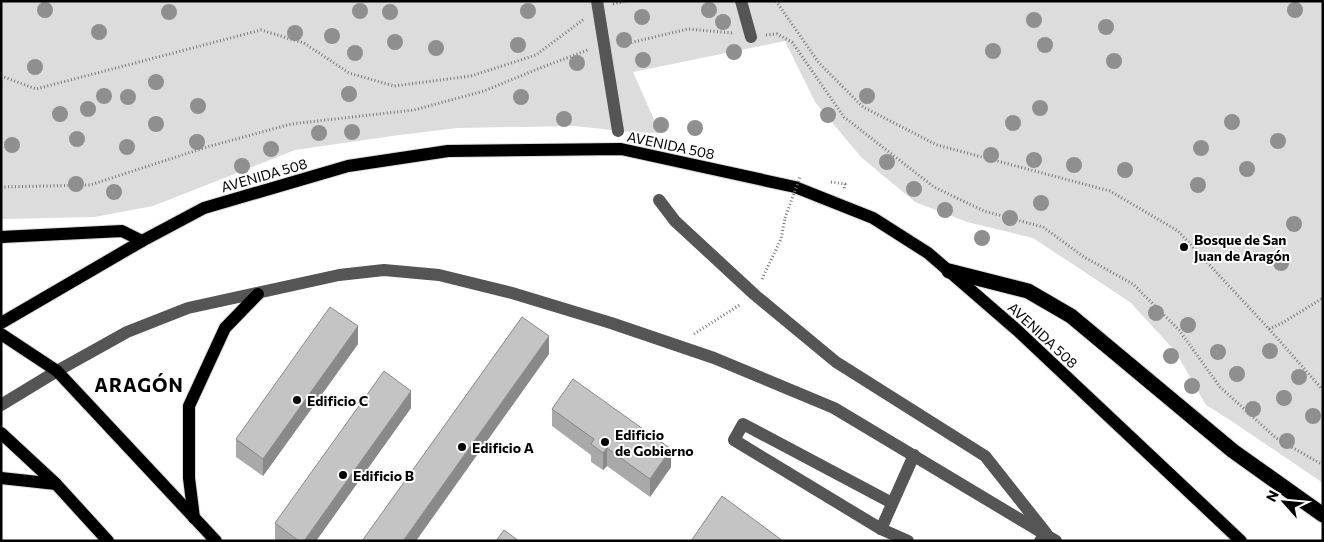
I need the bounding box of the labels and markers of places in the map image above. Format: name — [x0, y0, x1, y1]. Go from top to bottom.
place label: Bosque de San Juan de Aragón — [1194, 231, 1290, 264]
marker: Bosque de San Juan de Aragón — [1178, 241, 1190, 253]
place label: Edificio C — [307, 392, 368, 409]
marker: Edificio C — [291, 394, 303, 406]
place label: Edificio de Gobierno — [615, 426, 694, 459]
marker: Edificio de Gobierno — [599, 436, 611, 448]
place label: Edificio A — [472, 439, 534, 456]
marker: Edificio A — [456, 441, 468, 453]
place label: Edificio B — [353, 467, 414, 484]
marker: Edificio B — [337, 469, 349, 481]

